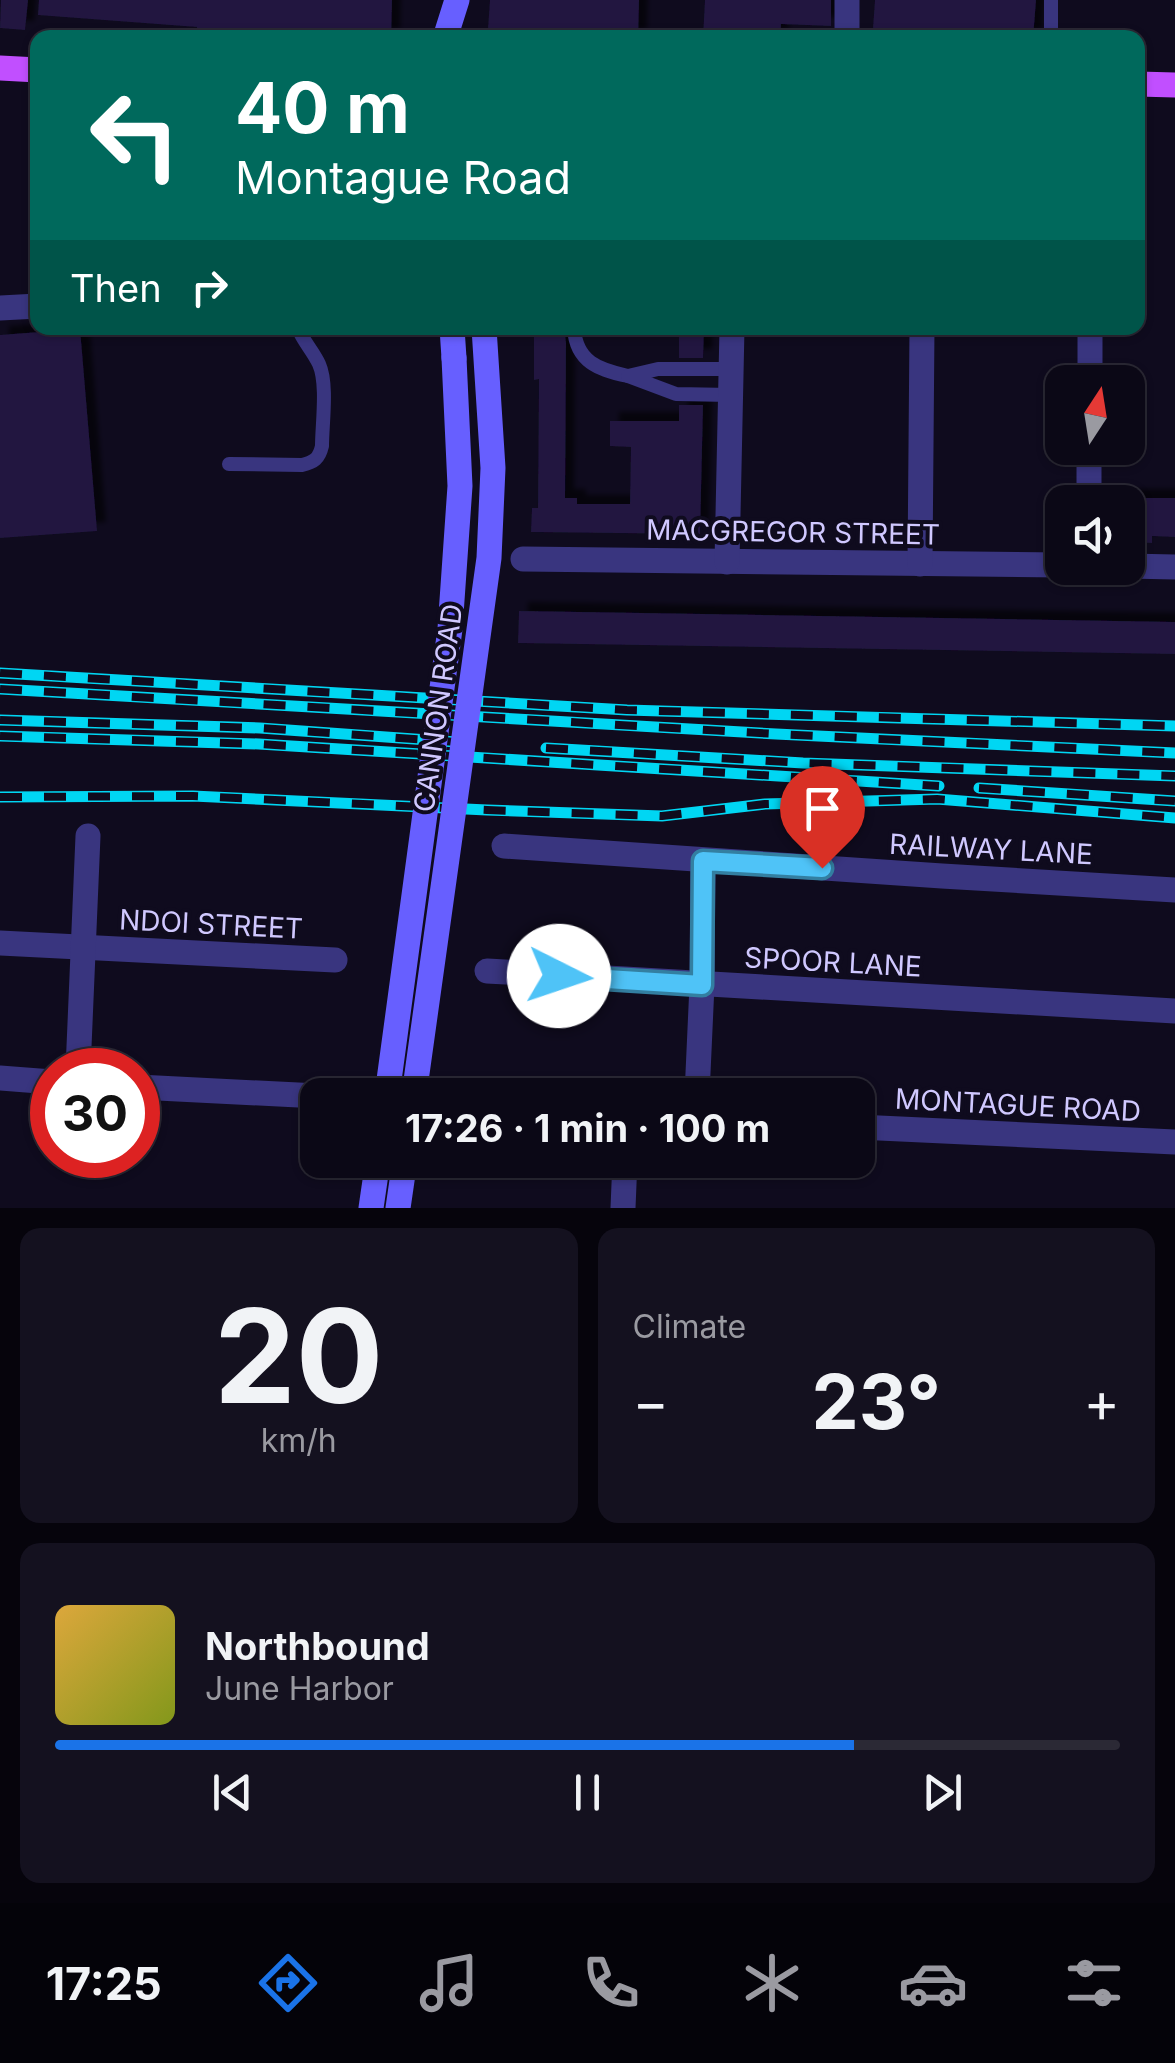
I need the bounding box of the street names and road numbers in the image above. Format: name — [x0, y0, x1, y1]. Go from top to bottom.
street label: MACGREGOR STREET — [646, 512, 940, 552]
street label: CANNON ROAD — [407, 602, 469, 814]
street label: RAILWAY LANE — [888, 827, 1094, 871]
street label: NDOI STREET — [118, 902, 304, 946]
street label: SPOOR LANE — [743, 940, 923, 984]
street label: MONTAGUE ROAD — [894, 1082, 1142, 1128]

